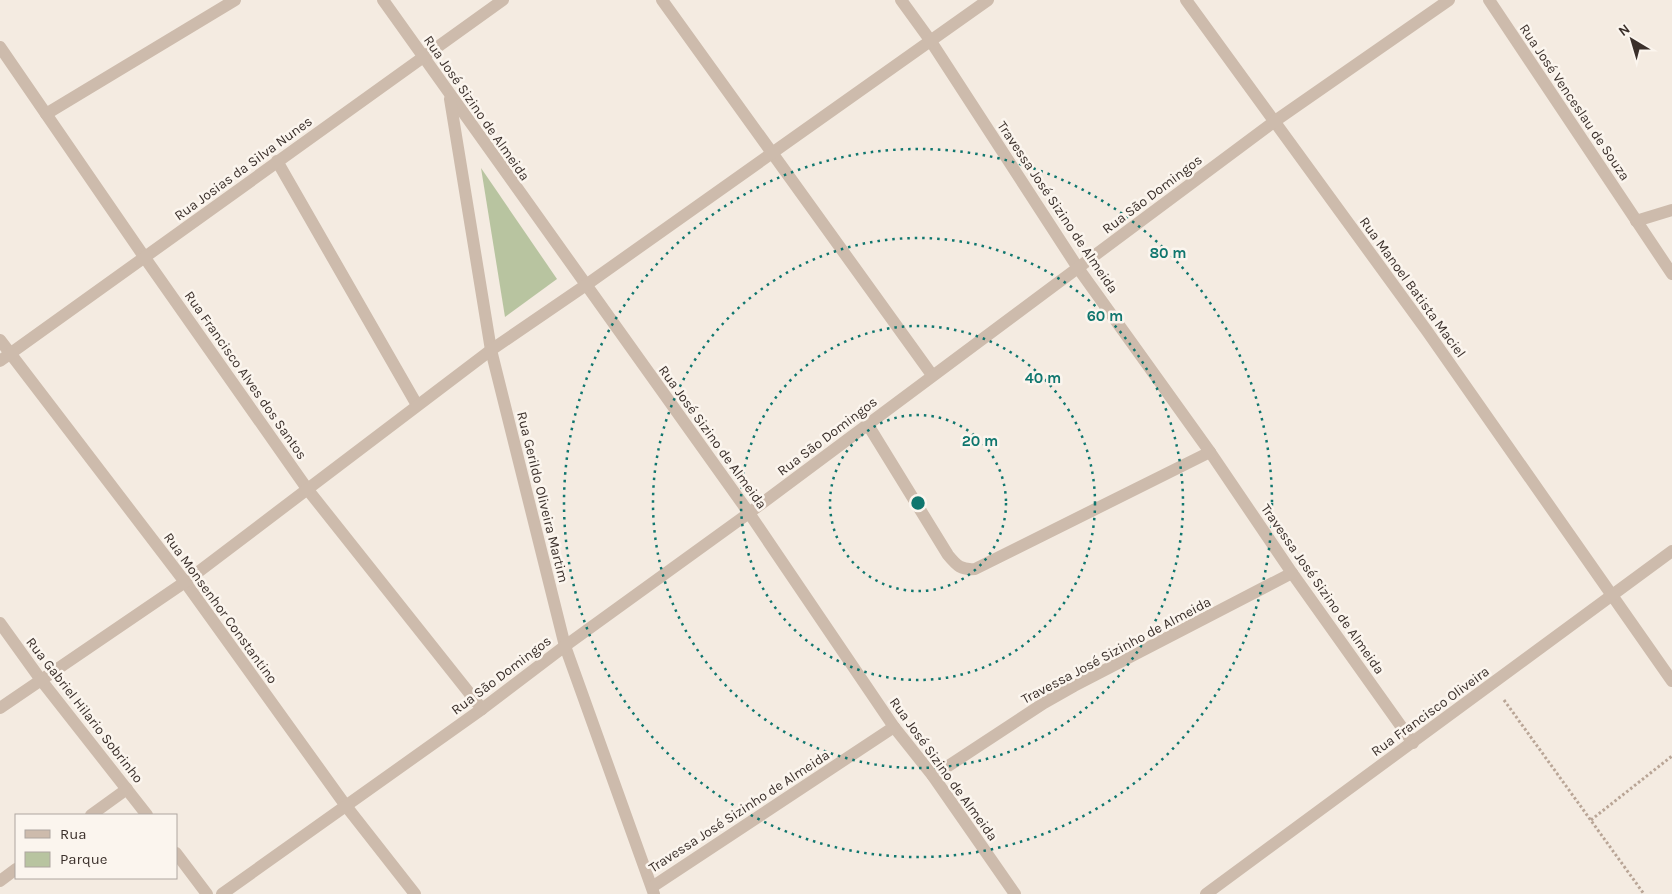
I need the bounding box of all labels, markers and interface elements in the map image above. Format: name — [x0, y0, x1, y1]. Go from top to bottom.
north arrow — [1607, 15, 1657, 65]
text: N — [1615, 20, 1633, 40]
street label: Rua José Venceslau de Souza — [1516, 21, 1633, 184]
street label: Rua José Sizino de Almeida — [420, 32, 533, 184]
street label: Rua Josias da Silva Nunes — [171, 113, 316, 224]
street label: Travessa José Sizino de Almeida — [993, 118, 1122, 297]
street label: Rua São Domingos — [1099, 151, 1206, 238]
street label: Rua Manoel Batista Maciel — [1356, 214, 1469, 361]
text: 80 m — [1149, 244, 1187, 262]
street label: Rua Francisco Alves dos Santos — [181, 288, 310, 463]
text: 60 m — [1087, 307, 1123, 325]
street label: Rua José Sizino de Almeida — [655, 362, 770, 512]
text: 40 m — [1025, 369, 1061, 387]
street label: Rua São Domingos — [774, 393, 881, 480]
street label: Rua Gerildo Oliveira Martim — [513, 410, 572, 584]
text: 20 m — [962, 432, 998, 450]
centre of rings — [909, 494, 927, 512]
street label: Travessa José Sizino de Almeida — [1257, 501, 1388, 678]
street label: Rua Monsenhor Constantino — [160, 529, 281, 687]
street label: Travessa José Sizinho de Almeida — [1018, 593, 1214, 708]
street label: Rua São Domingos — [448, 632, 555, 719]
street label: Rua Gabriel Hilario Sobrinho — [22, 634, 147, 787]
street label: Rua Francisco Oliveira — [1368, 663, 1493, 760]
street label: Rua José Sizino de Almeida — [886, 694, 1001, 844]
street label: Travessa José Sizinho de Almeida — [646, 746, 833, 876]
legend — [15, 814, 178, 879]
text: Rua — [60, 825, 87, 843]
text: Parque — [60, 850, 108, 868]

